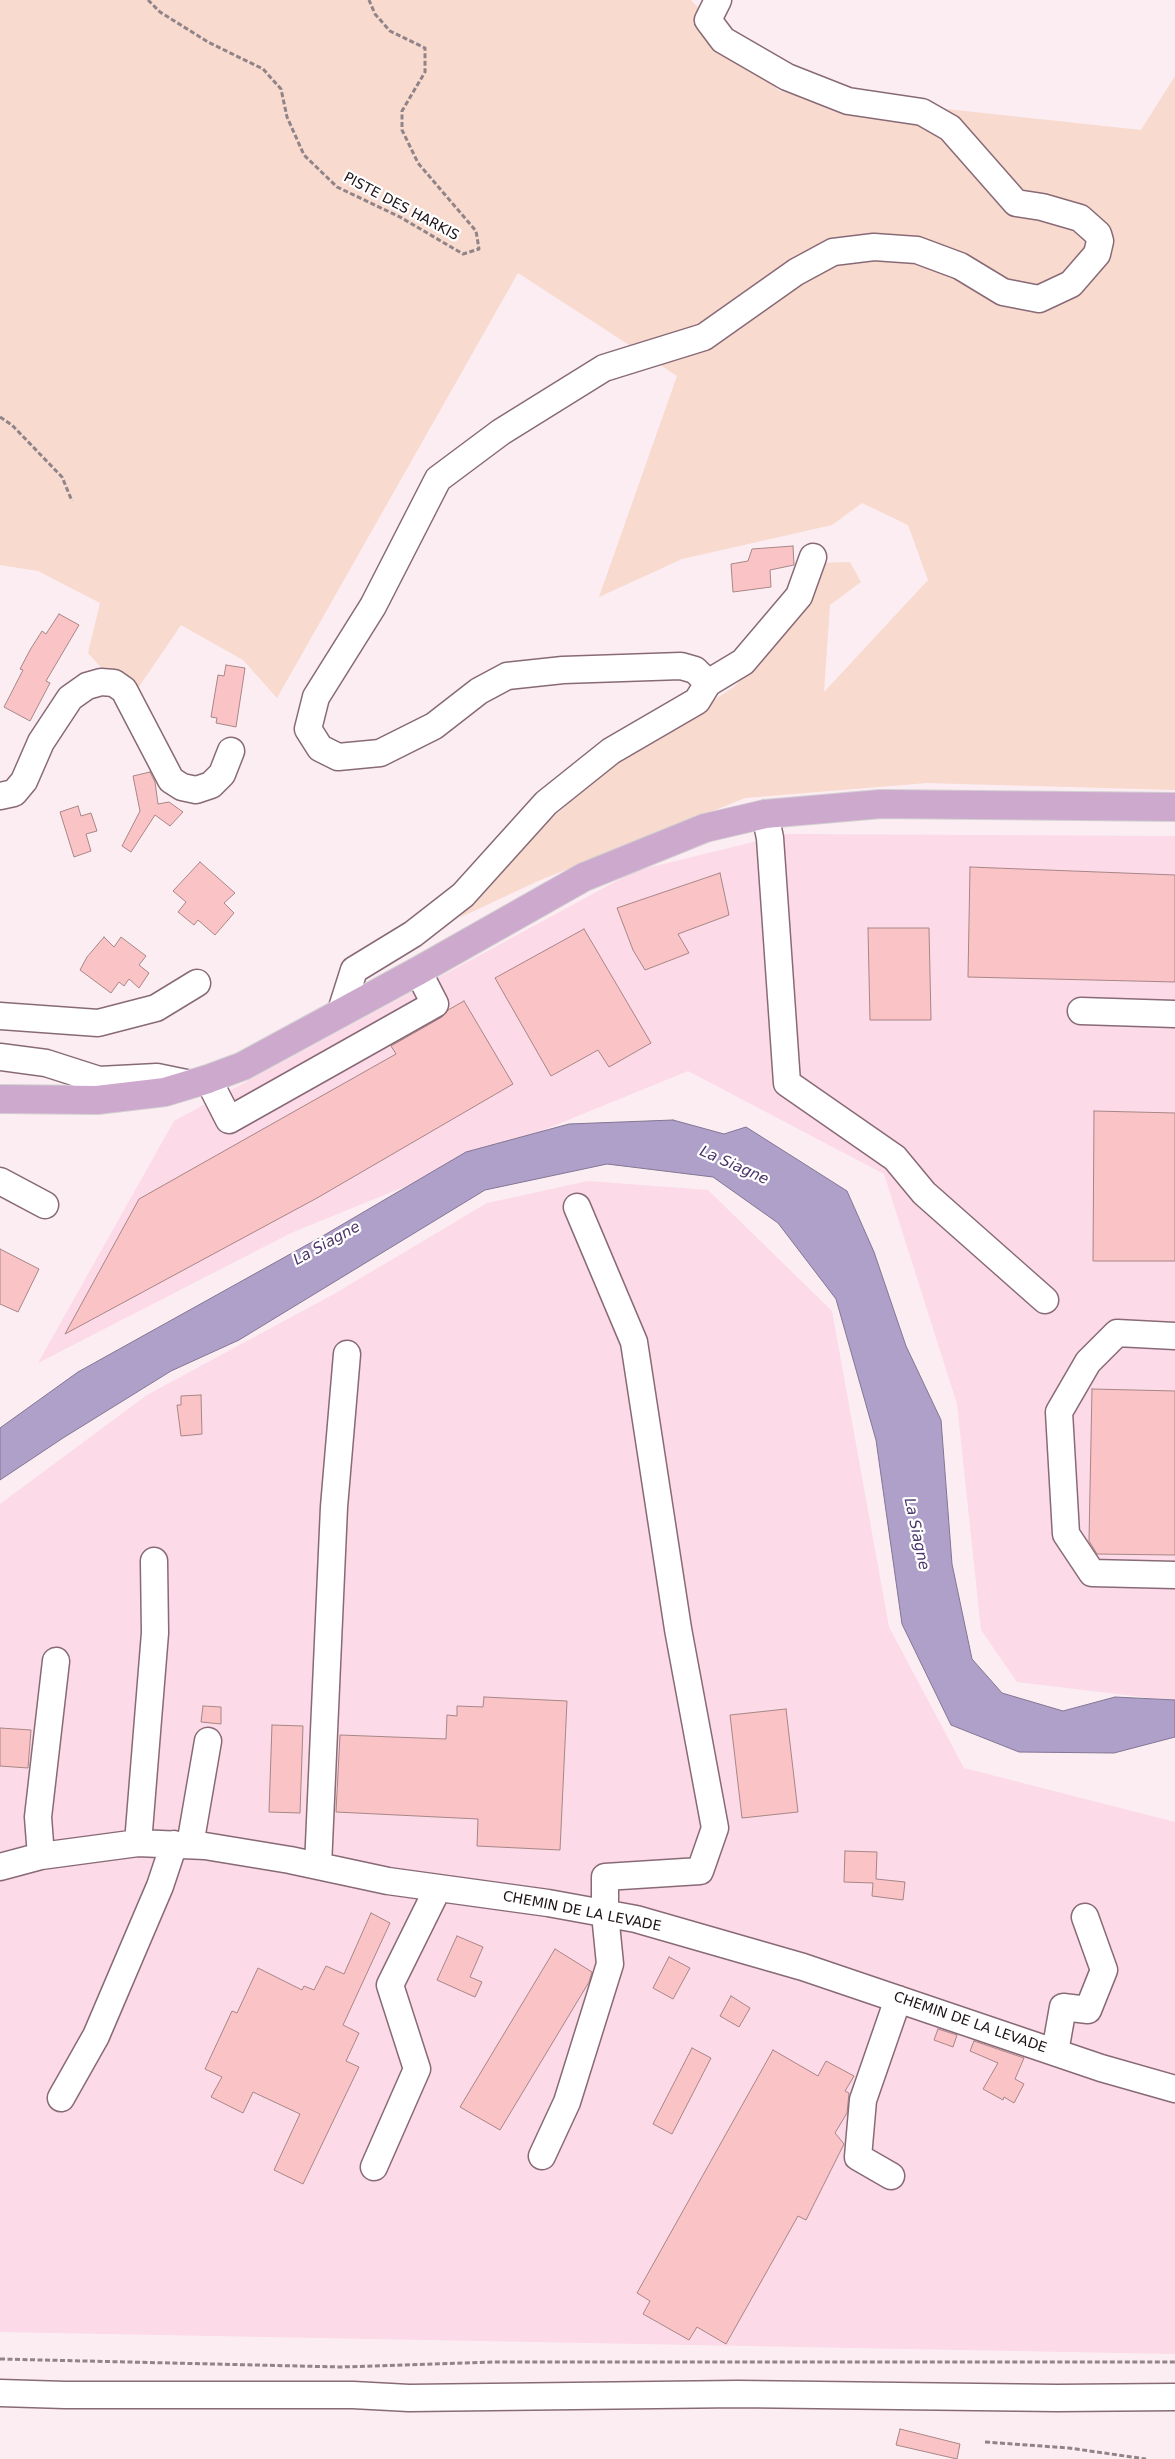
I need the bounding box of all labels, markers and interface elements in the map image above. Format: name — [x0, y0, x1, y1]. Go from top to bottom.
street label: PISTE DES HARKIS — [340, 169, 462, 245]
water label: La Siagne — [697, 1143, 771, 1189]
water label: La Siagne — [291, 1218, 363, 1270]
water label: La Siagne — [900, 1496, 932, 1572]
street label: CHEMIN DE LA LEVADE — [501, 1888, 663, 1936]
street label: CHEMIN DE LA LEVADE — [891, 1989, 1049, 2057]

